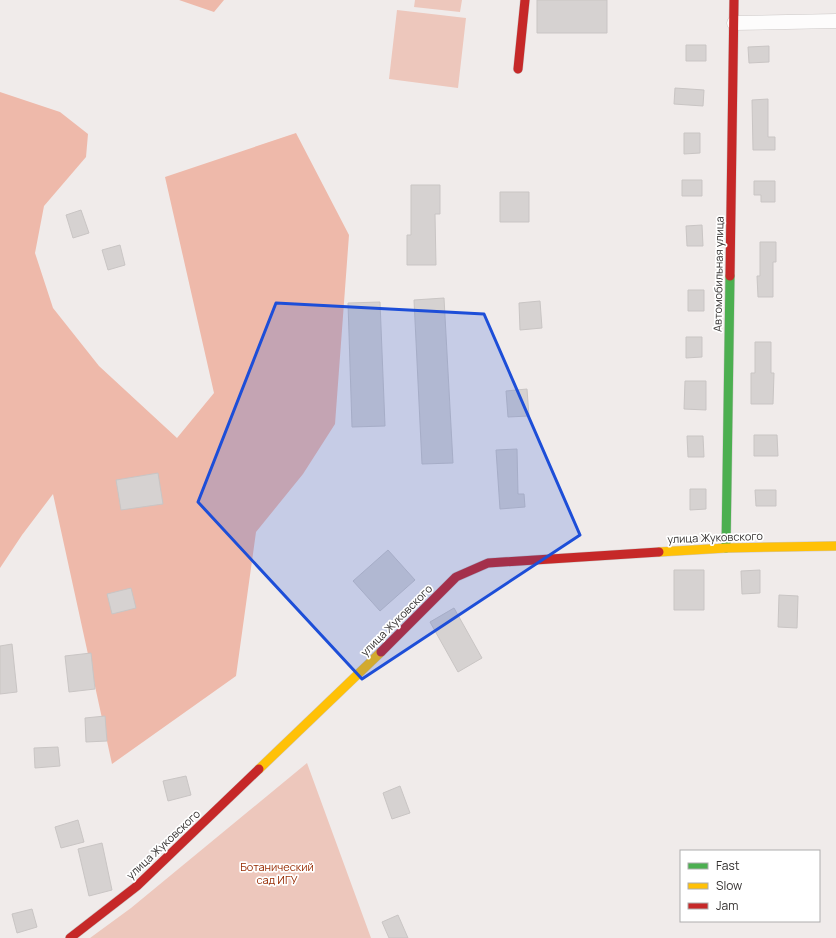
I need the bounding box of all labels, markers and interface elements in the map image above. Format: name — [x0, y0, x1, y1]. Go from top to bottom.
street label: Автомобильная улица — [709, 216, 727, 332]
street label: улица Жуковского — [667, 528, 764, 546]
street label: улица Жуковского — [357, 581, 435, 659]
street label: улица Жуковского — [123, 806, 203, 882]
legend — [680, 850, 820, 922]
text: Fast — [716, 857, 740, 874]
park label: Ботанический сад ИГУ — [240, 859, 314, 887]
text: Slow — [716, 877, 742, 894]
text: Jam — [716, 897, 738, 914]

